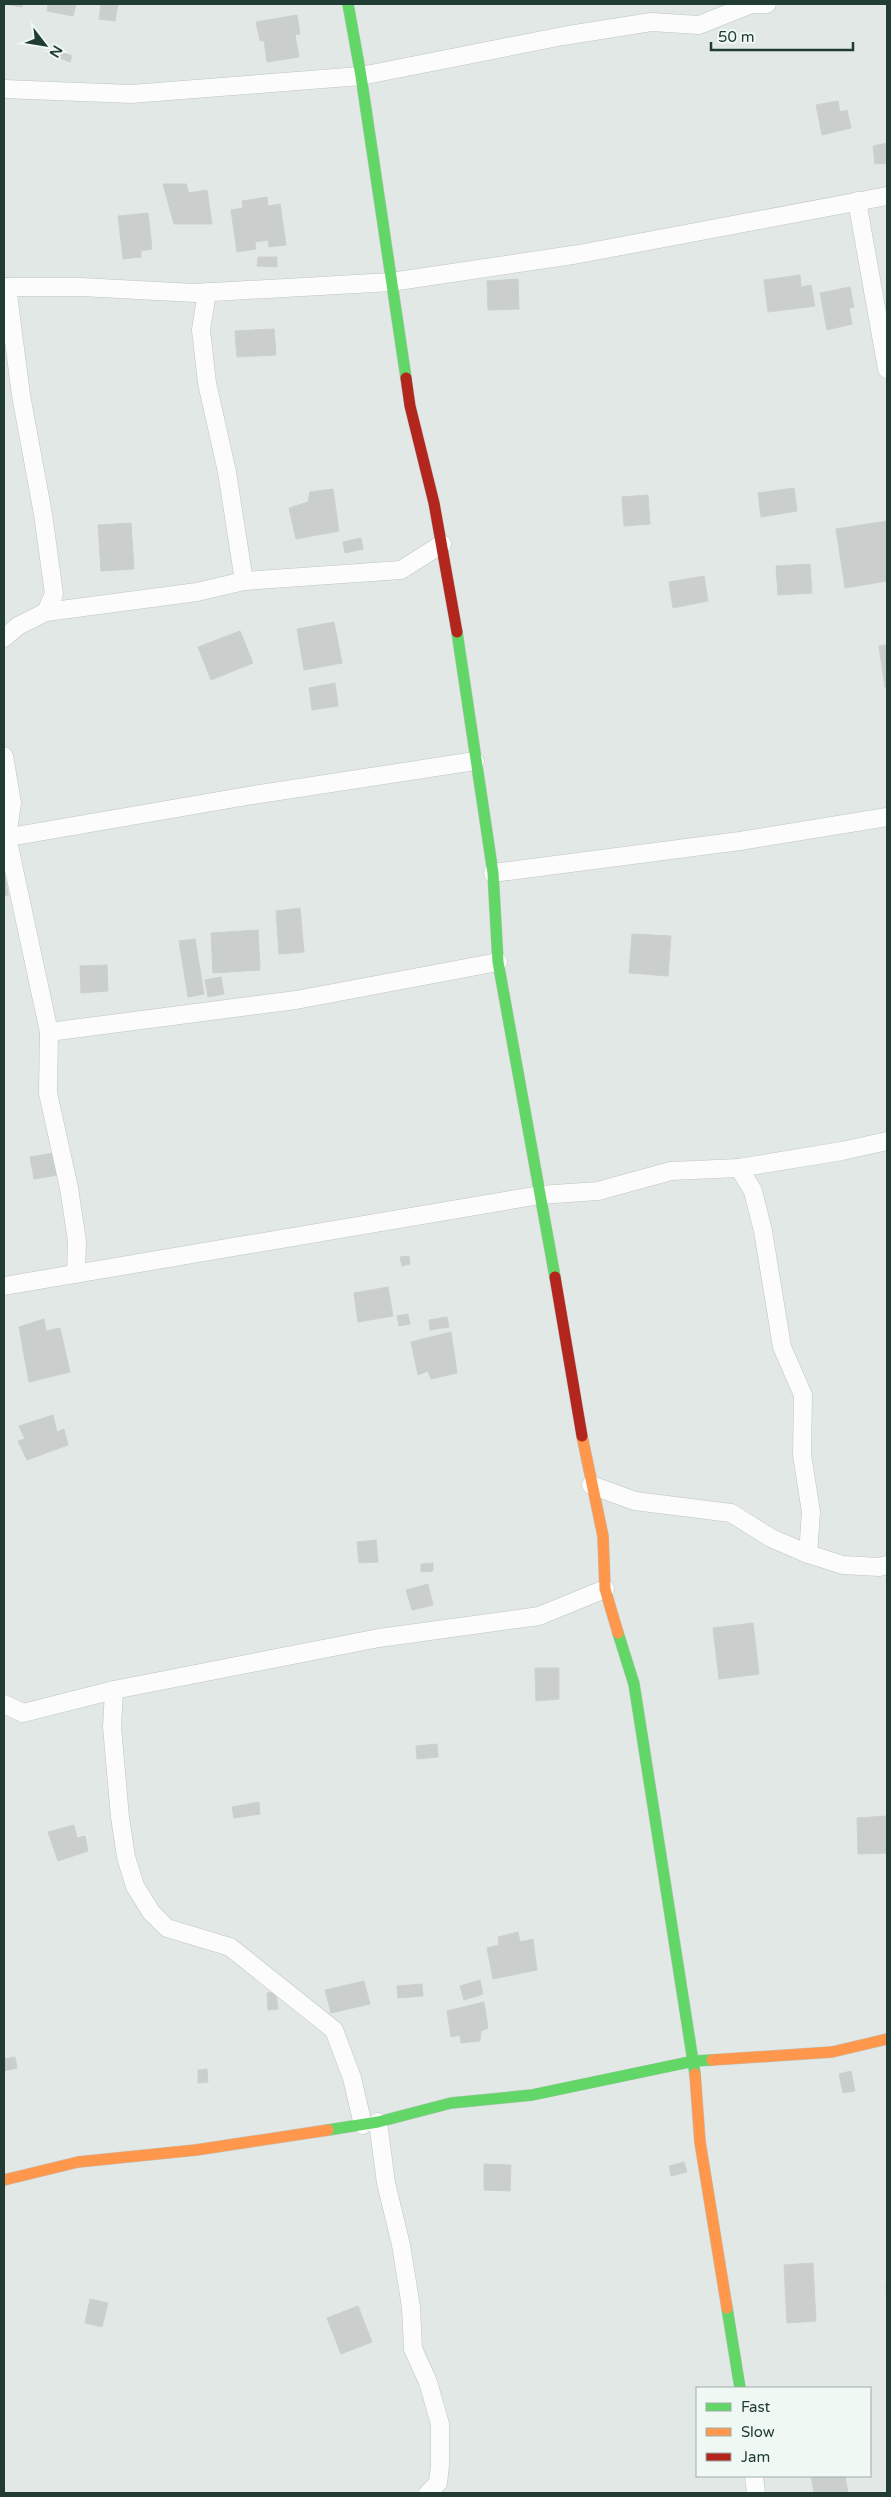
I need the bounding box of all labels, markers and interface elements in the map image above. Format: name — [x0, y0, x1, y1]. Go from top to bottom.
north arrow — [20, 20, 70, 70]
scale bar — [711, 20, 854, 52]
text: 50 m — [718, 28, 755, 46]
text: N — [46, 42, 66, 61]
legend — [696, 2387, 871, 2477]
text: Fast — [741, 2398, 771, 2416]
text: Slow — [741, 2423, 775, 2441]
text: Jam — [741, 2448, 770, 2466]

